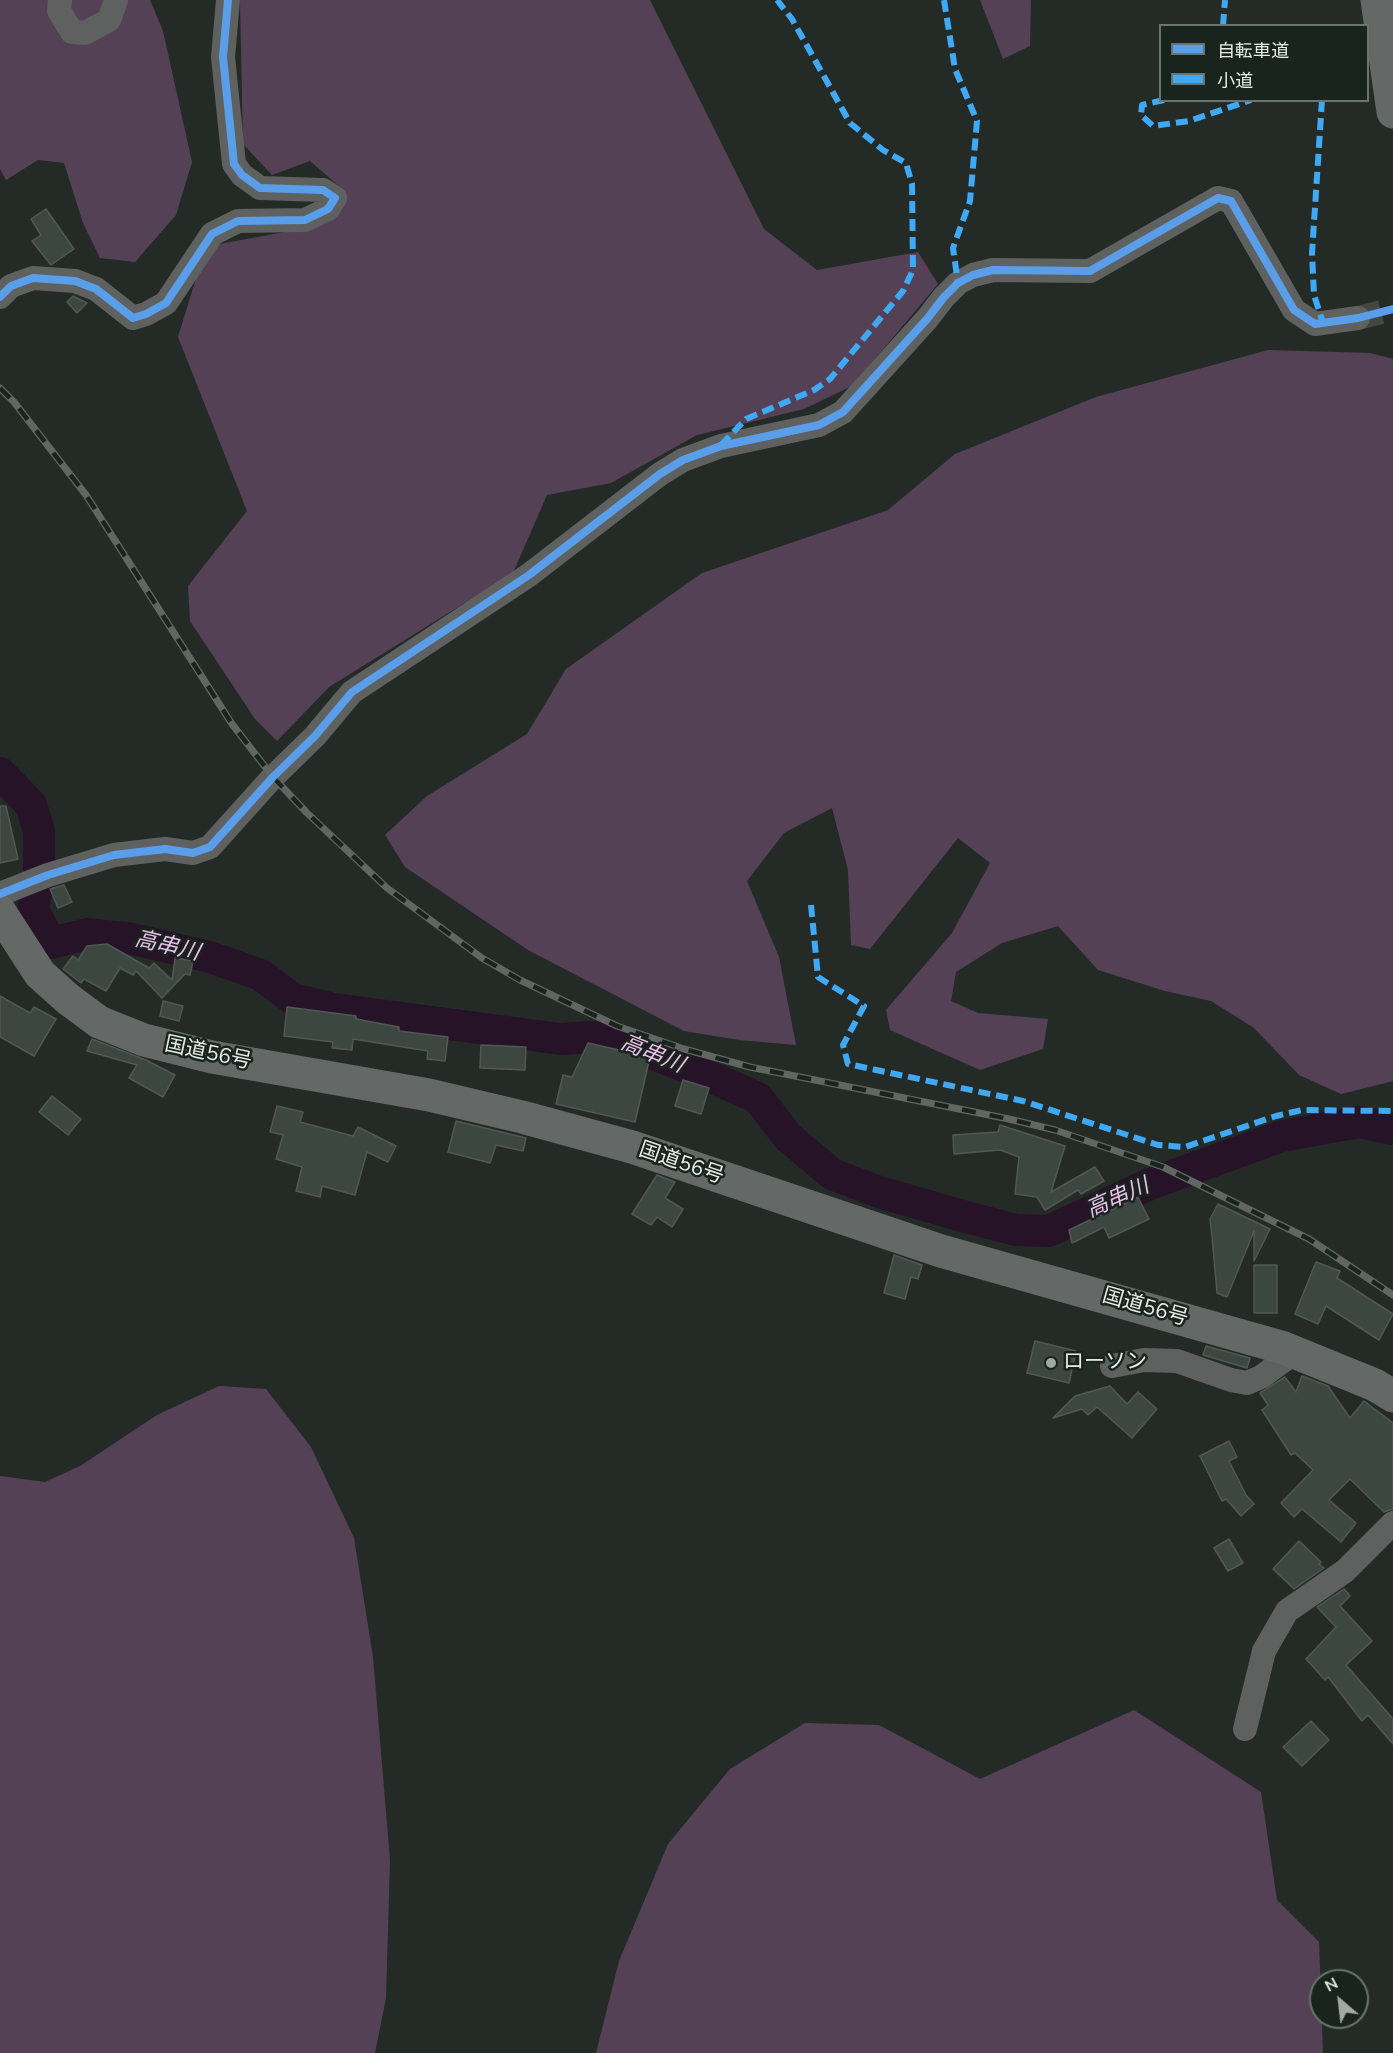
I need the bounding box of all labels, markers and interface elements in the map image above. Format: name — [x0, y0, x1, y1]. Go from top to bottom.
legend — [1159, 24, 1369, 102]
text: 自転車道 — [1217, 39, 1289, 63]
text: 小道 — [1217, 69, 1253, 93]
water label: 高串川 — [132, 927, 202, 967]
water label: 高串川 — [616, 1030, 688, 1080]
street label: 国道56号 — [162, 1033, 254, 1075]
street label: 国道56号 — [635, 1138, 727, 1190]
water label: 高串川 — [1082, 1174, 1154, 1224]
street label: 国道56号 — [1099, 1284, 1191, 1332]
place label: ローソン — [1063, 1350, 1147, 1376]
marker: ローソン — [1044, 1356, 1058, 1370]
north arrow — [1309, 1969, 1369, 2029]
text: N — [1321, 1972, 1342, 1997]

